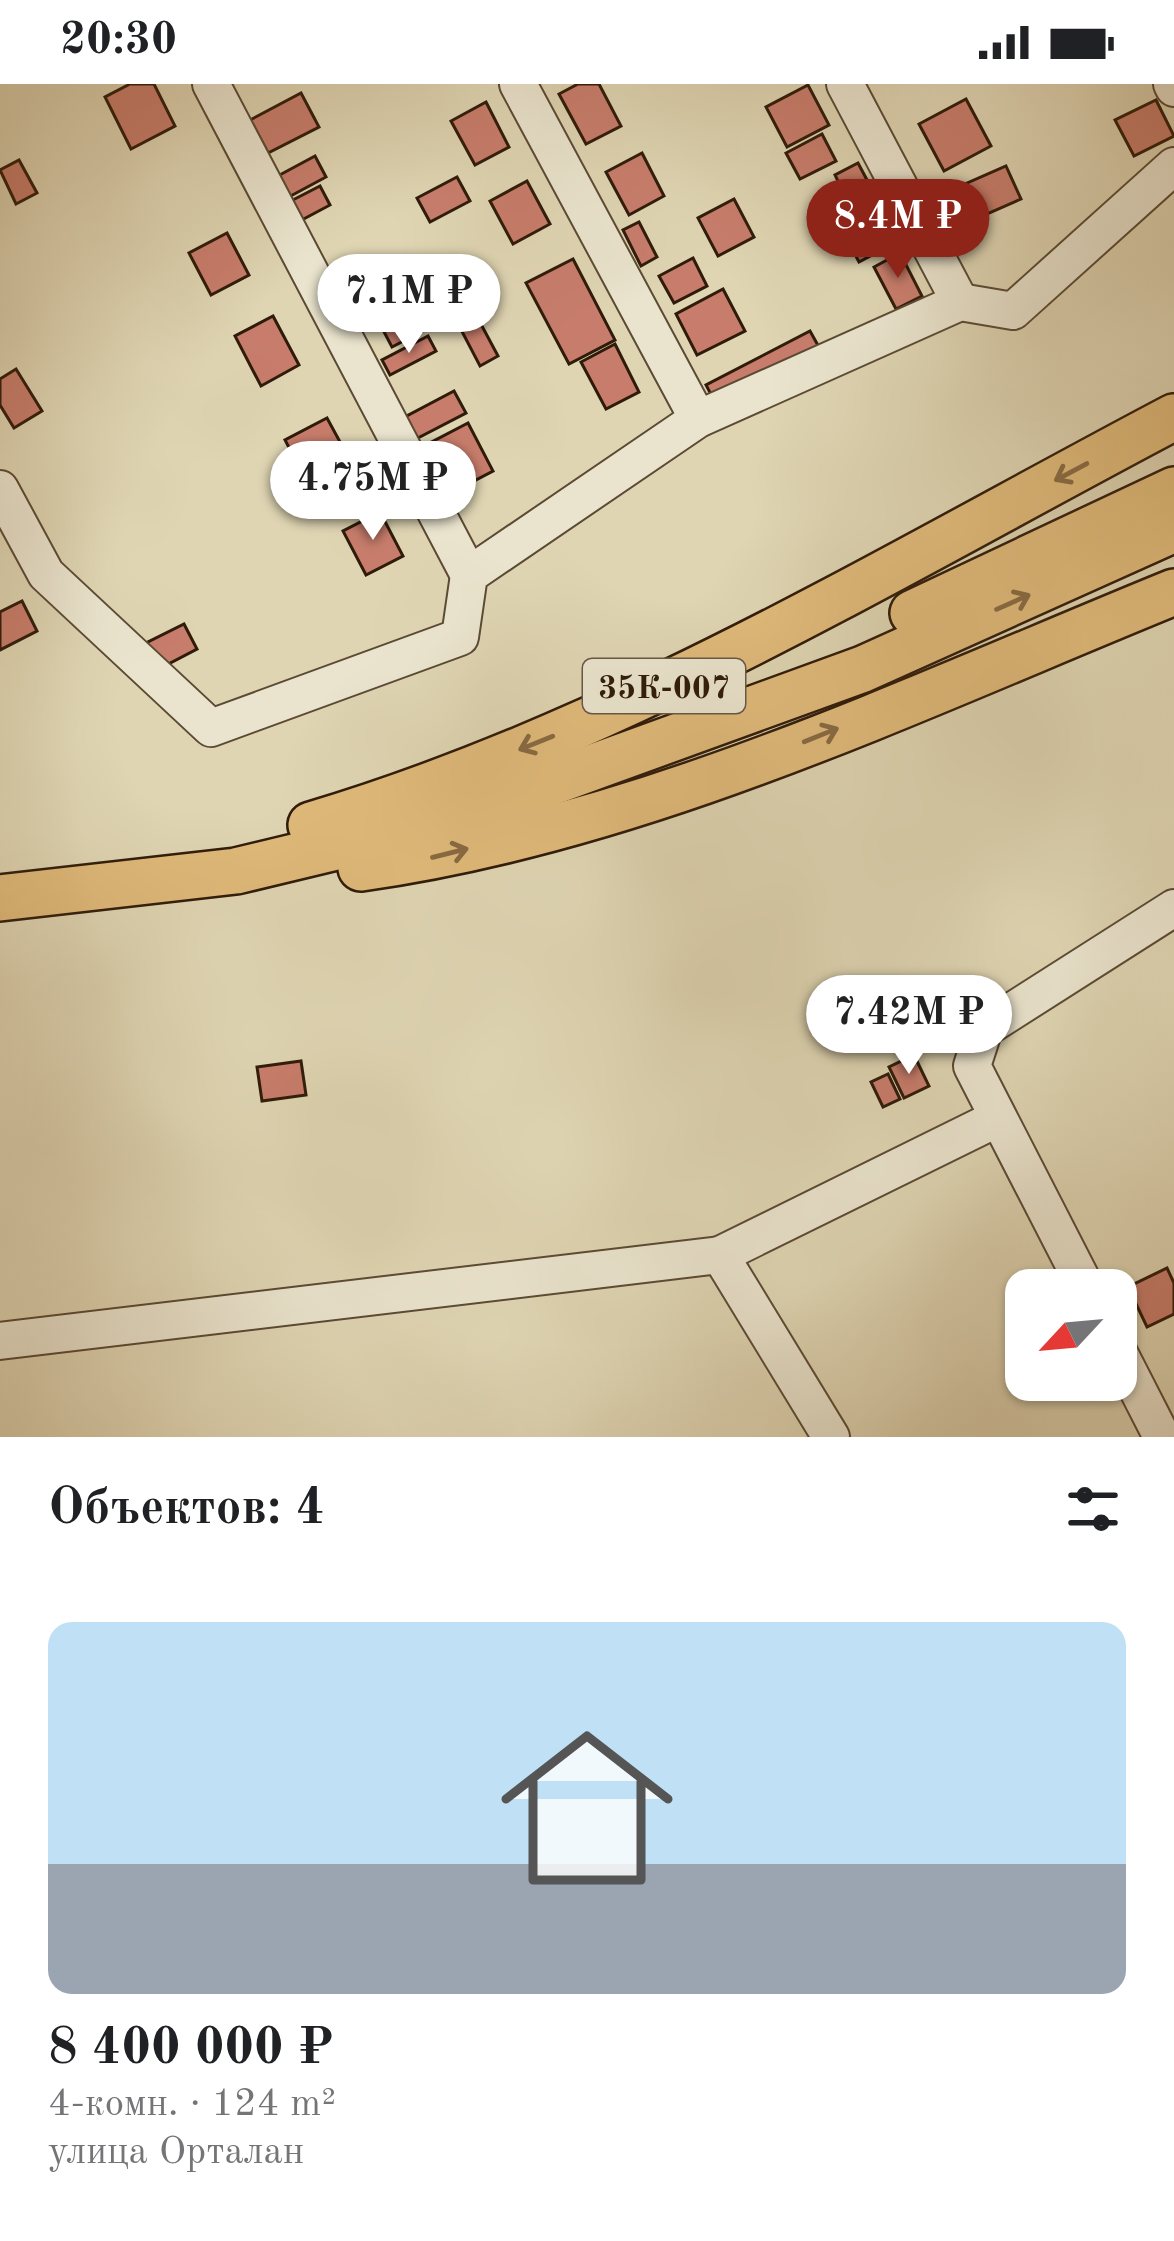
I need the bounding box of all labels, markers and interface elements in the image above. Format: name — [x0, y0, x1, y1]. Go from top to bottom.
text: 20:30 — [60, 19, 177, 64]
pin: 8.4M ₽ — [800, 179, 996, 281]
text: 8.4M ₽ — [833, 198, 963, 237]
pin: 7.1M ₽ — [311, 254, 507, 356]
text: 7.1M ₽ — [344, 273, 474, 312]
pin: 4.75M ₽ — [262, 441, 484, 543]
text: 4.75M ₽ — [297, 460, 449, 499]
one-way arrow — [1053, 461, 1089, 484]
one-way arrow — [994, 589, 1030, 611]
road number: 35К-007 — [583, 659, 745, 713]
one-way arrow — [801, 723, 838, 744]
one-way arrow — [519, 734, 556, 755]
one-way arrow — [430, 841, 468, 863]
pin: 7.42M ₽ — [798, 975, 1020, 1077]
text: 7.42M ₽ — [833, 994, 985, 1033]
north arrow — [1005, 1269, 1137, 1401]
map controls — [1005, 1269, 1137, 1401]
icon: filters — [1060, 1476, 1126, 1542]
text: Объектов: 4 — [48, 1484, 325, 1535]
icon: home — [479, 1700, 695, 1916]
text: 8 400 000 ₽ — [48, 2024, 334, 2075]
text: 4-комн. · 124 m² — [48, 2085, 336, 2124]
text: улица Орталан — [48, 2133, 304, 2172]

